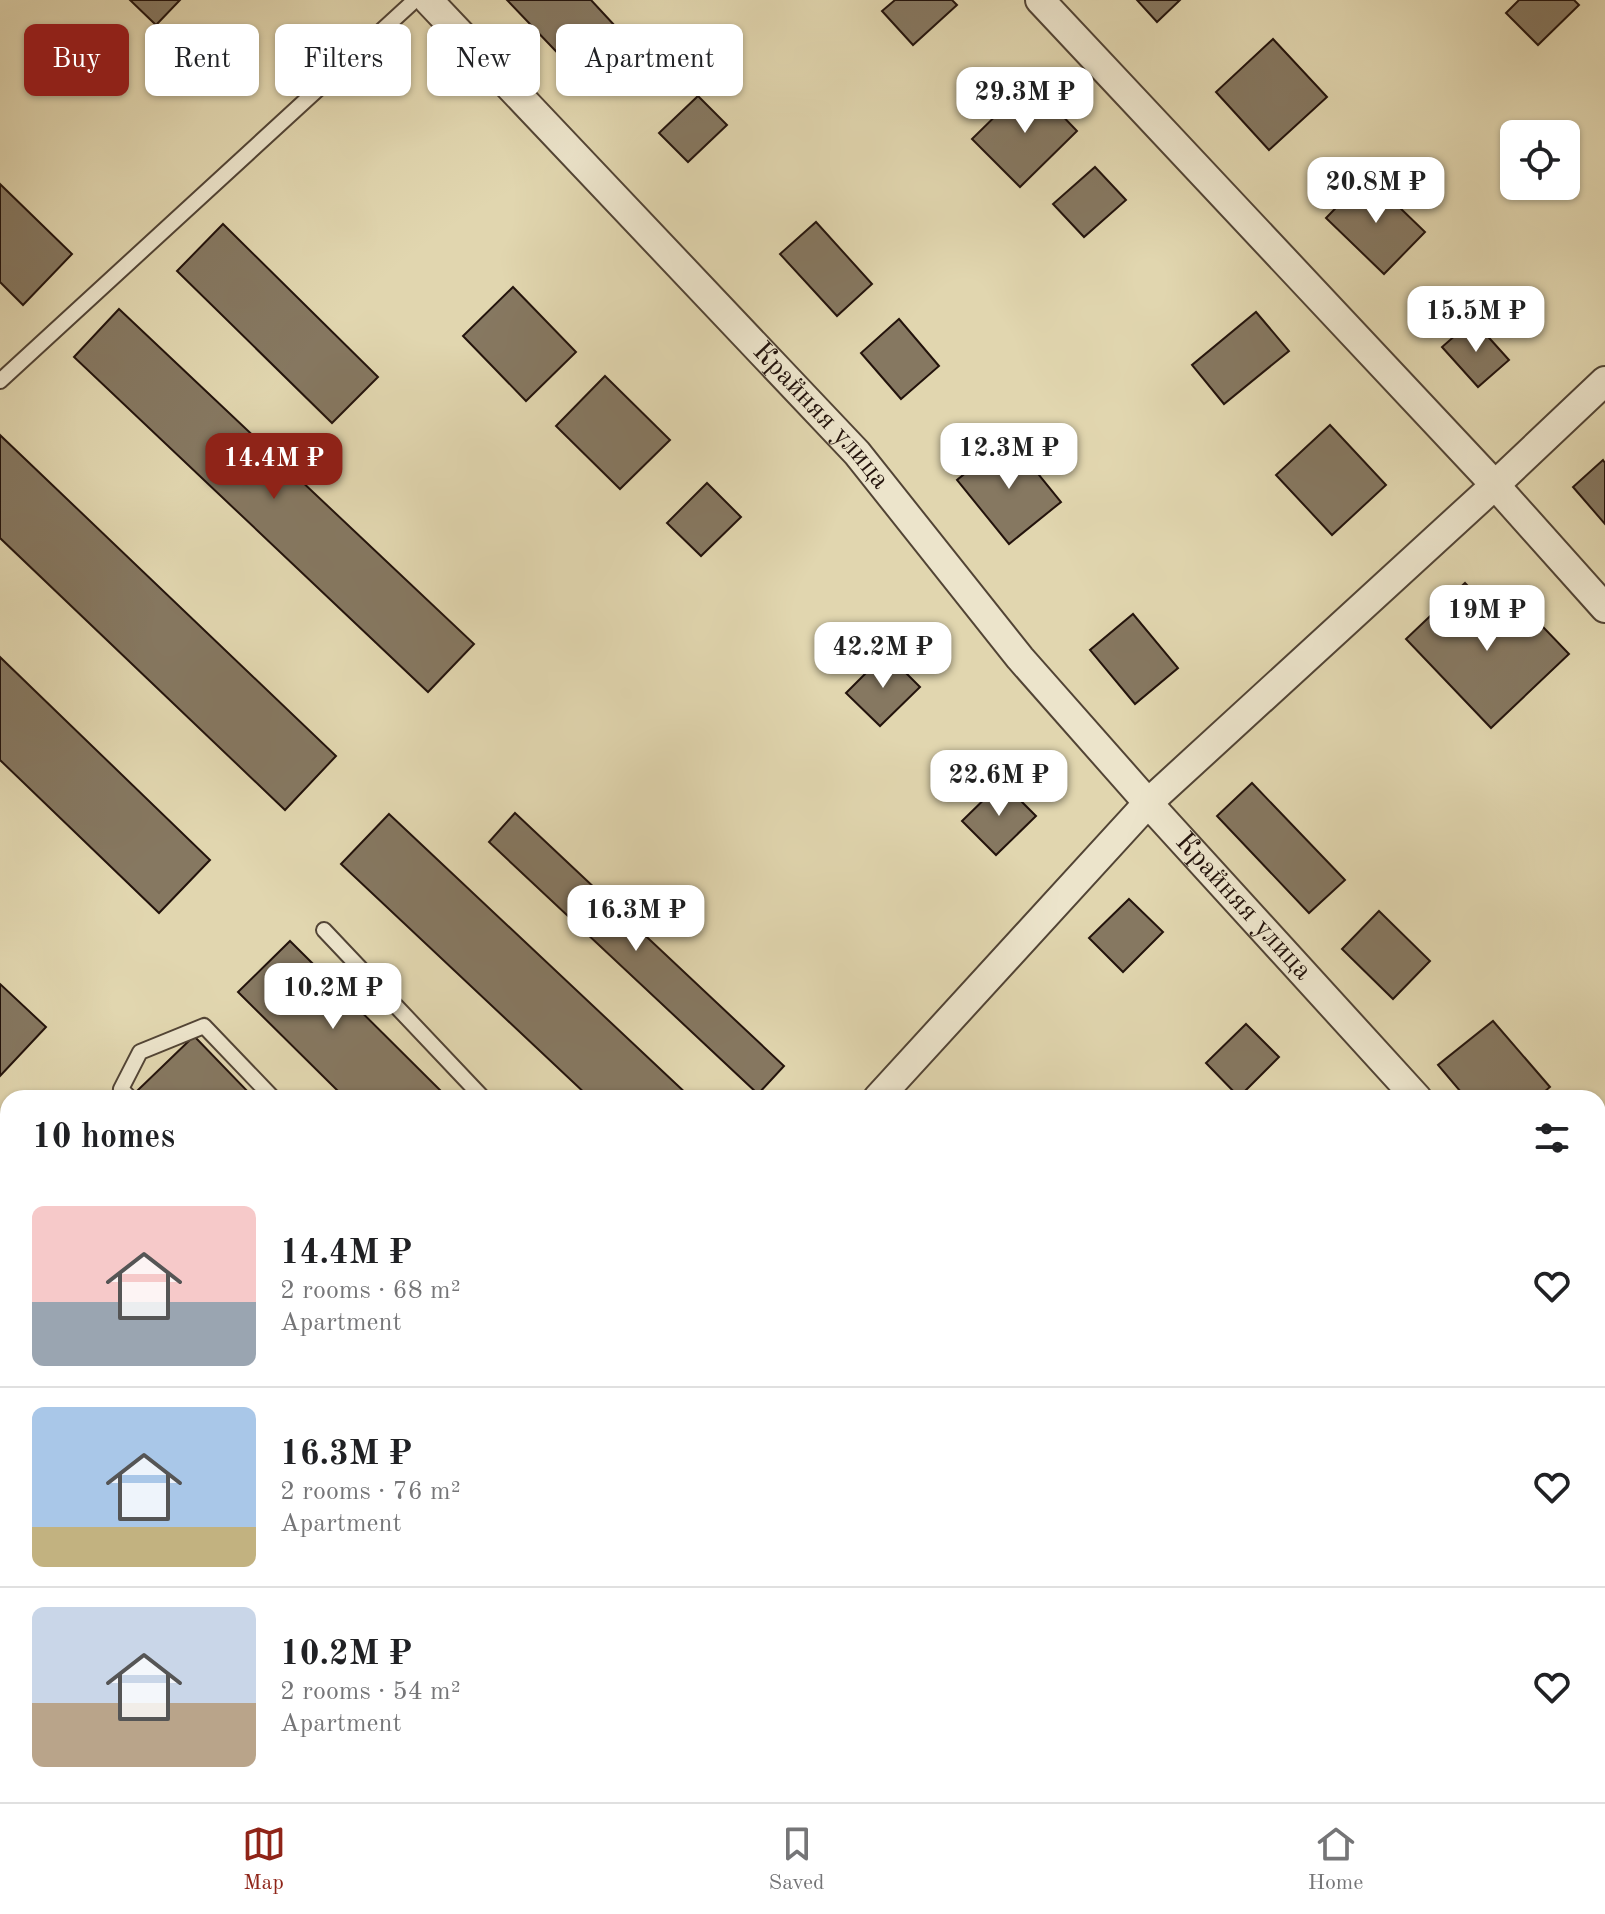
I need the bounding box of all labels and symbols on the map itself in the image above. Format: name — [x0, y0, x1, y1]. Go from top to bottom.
pin: 29.3M ₽ — [951, 67, 1099, 135]
pin: 20.8M ₽ — [1302, 157, 1450, 225]
pin: 15.5M ₽ — [1402, 286, 1550, 354]
street label: Крайняя улица — [747, 337, 894, 495]
pin: 12.3M ₽ — [935, 423, 1083, 491]
pin: 14.4M ₽ — [200, 433, 348, 501]
pin: 19M ₽ — [1431, 585, 1543, 653]
pin: 42.2M ₽ — [809, 622, 957, 690]
pin: 22.6M ₽ — [925, 750, 1073, 818]
street label: Крайняя улица — [1169, 828, 1317, 986]
pin: 16.3M ₽ — [562, 885, 710, 953]
pin: 10.2M ₽ — [259, 963, 407, 1031]

